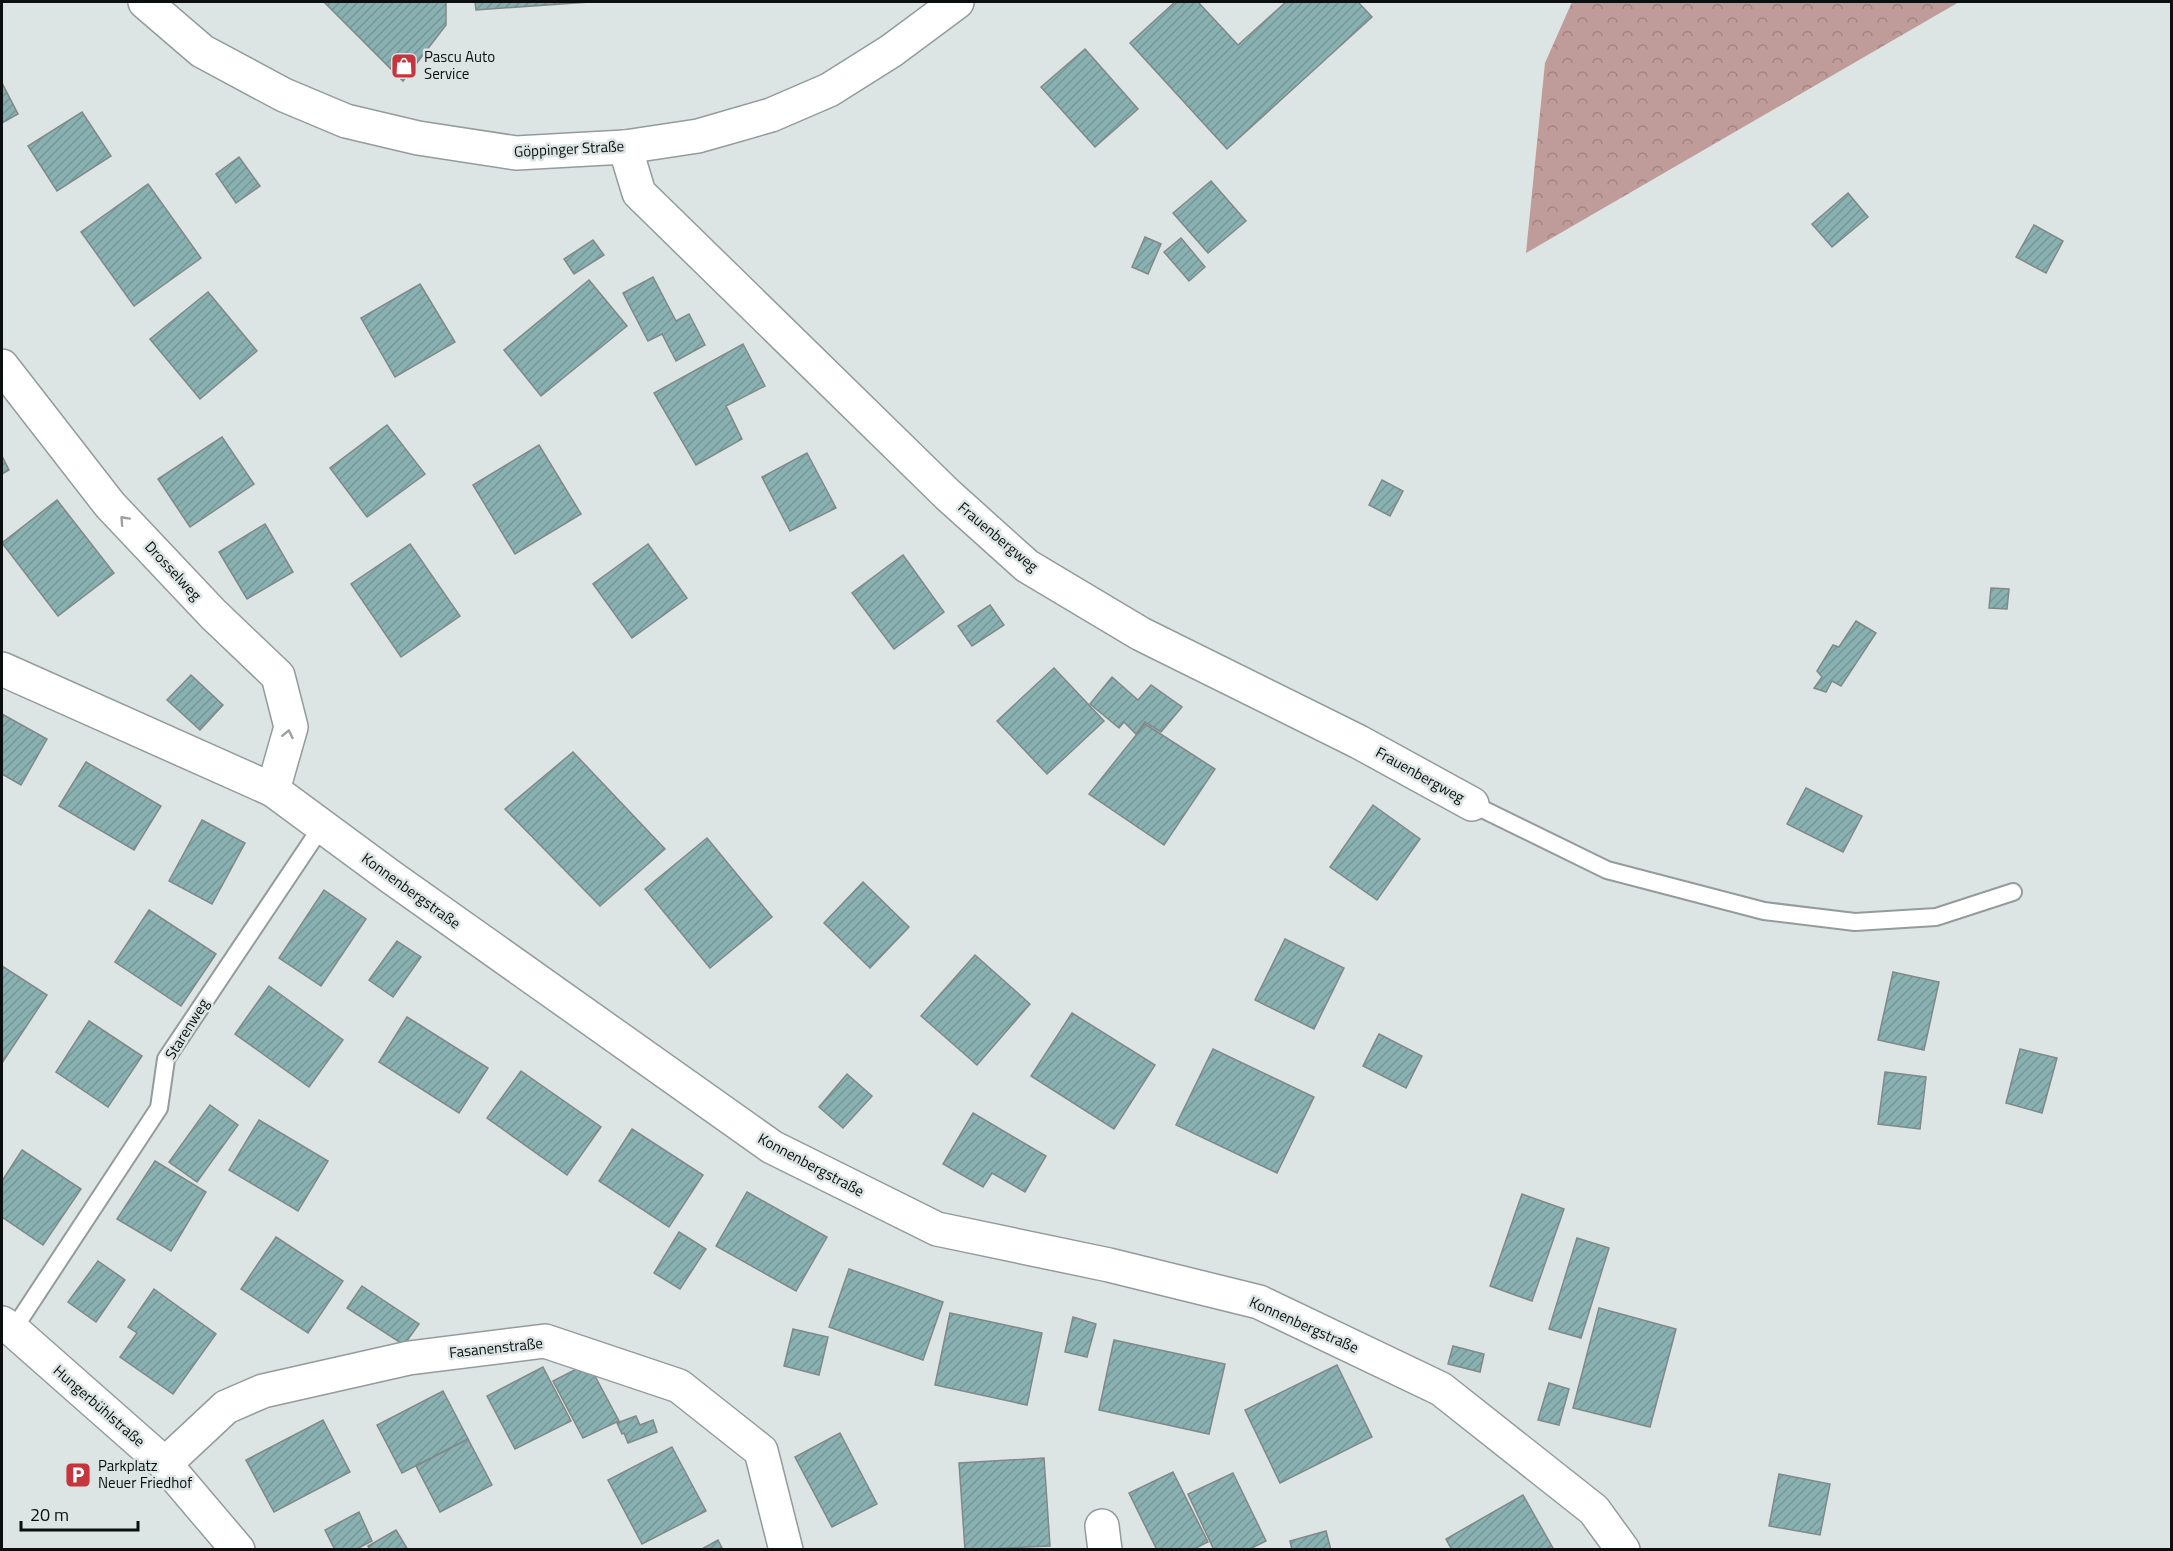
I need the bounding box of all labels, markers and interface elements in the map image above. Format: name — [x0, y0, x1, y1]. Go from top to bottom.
place label: Pascu Auto Service — [424, 45, 495, 85]
shop icon: Pascu Auto Service — [389, 51, 419, 81]
street label: Göppinger Straße — [513, 134, 625, 163]
street label: Frauenbergweg — [953, 496, 1044, 577]
one-way arrow — [121, 517, 132, 528]
street label: Drosselweg — [140, 536, 207, 606]
one-way arrow — [281, 729, 294, 739]
street label: Frauenbergweg — [1371, 741, 1469, 809]
street label: Konnenbergstraße — [357, 847, 466, 934]
street label: Starenweg — [159, 994, 215, 1064]
street label: Konnenbergstraße — [754, 1127, 868, 1202]
street label: Konnenbergstraße — [1246, 1290, 1362, 1359]
street label: Fasanenstraße — [448, 1331, 544, 1364]
street label: Hungerbühlstraße — [48, 1359, 150, 1452]
place label: Parkplatz Neuer Friedhof — [98, 1454, 192, 1494]
parking icon: Parkplatz Neuer Friedhof — [63, 1460, 93, 1490]
scale bar — [21, 1494, 138, 1532]
text: 20 m — [30, 1501, 69, 1528]

